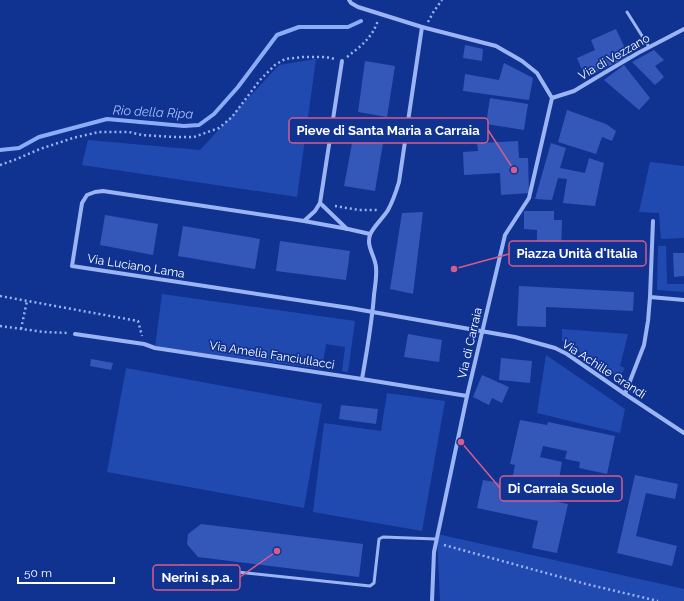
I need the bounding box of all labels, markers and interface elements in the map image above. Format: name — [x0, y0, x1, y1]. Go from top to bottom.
street label: Via di Vezzano — [576, 31, 652, 83]
water label: Rio della Ripa — [112, 102, 194, 122]
callout: Pieve di Santa Maria a Carraia — [289, 118, 488, 143]
text: Pieve di Santa Maria a Carraia — [296, 123, 480, 138]
callout: Piazza Unità d'Italia — [509, 241, 646, 266]
text: Piazza Unità d'Italia — [516, 246, 638, 261]
street label: Via Luciano Lama — [86, 251, 186, 281]
street label: Via di Carraia — [455, 306, 485, 380]
street label: Via Achille Grandi — [559, 337, 649, 401]
street label: Via Amelia Fanciullacci — [208, 338, 336, 372]
callout: Di Carraia Scuole — [500, 476, 622, 501]
text: Di Carraia Scuole — [508, 481, 615, 496]
scale bar — [18, 559, 114, 585]
callout: Nerini s.p.a. — [153, 565, 240, 590]
text: 50 m — [24, 566, 52, 580]
text: Nerini s.p.a. — [161, 570, 233, 585]

